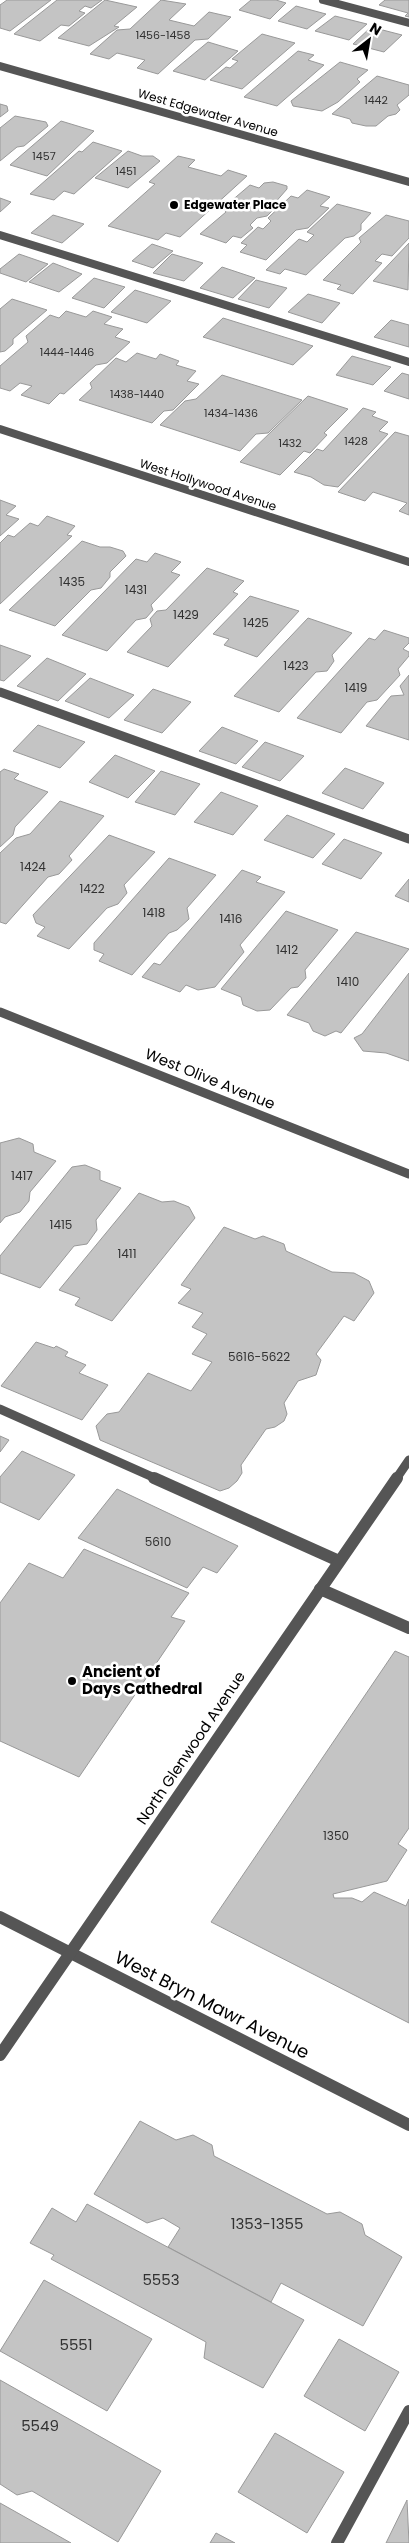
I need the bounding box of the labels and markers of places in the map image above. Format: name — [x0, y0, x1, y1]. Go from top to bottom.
place label: Edgewater Place — [184, 196, 287, 213]
marker: Edgewater Place — [168, 199, 180, 211]
place label: Ancient of Days Cathedral — [82, 1661, 202, 1699]
marker: Ancient of Days Cathedral — [66, 1675, 78, 1687]

